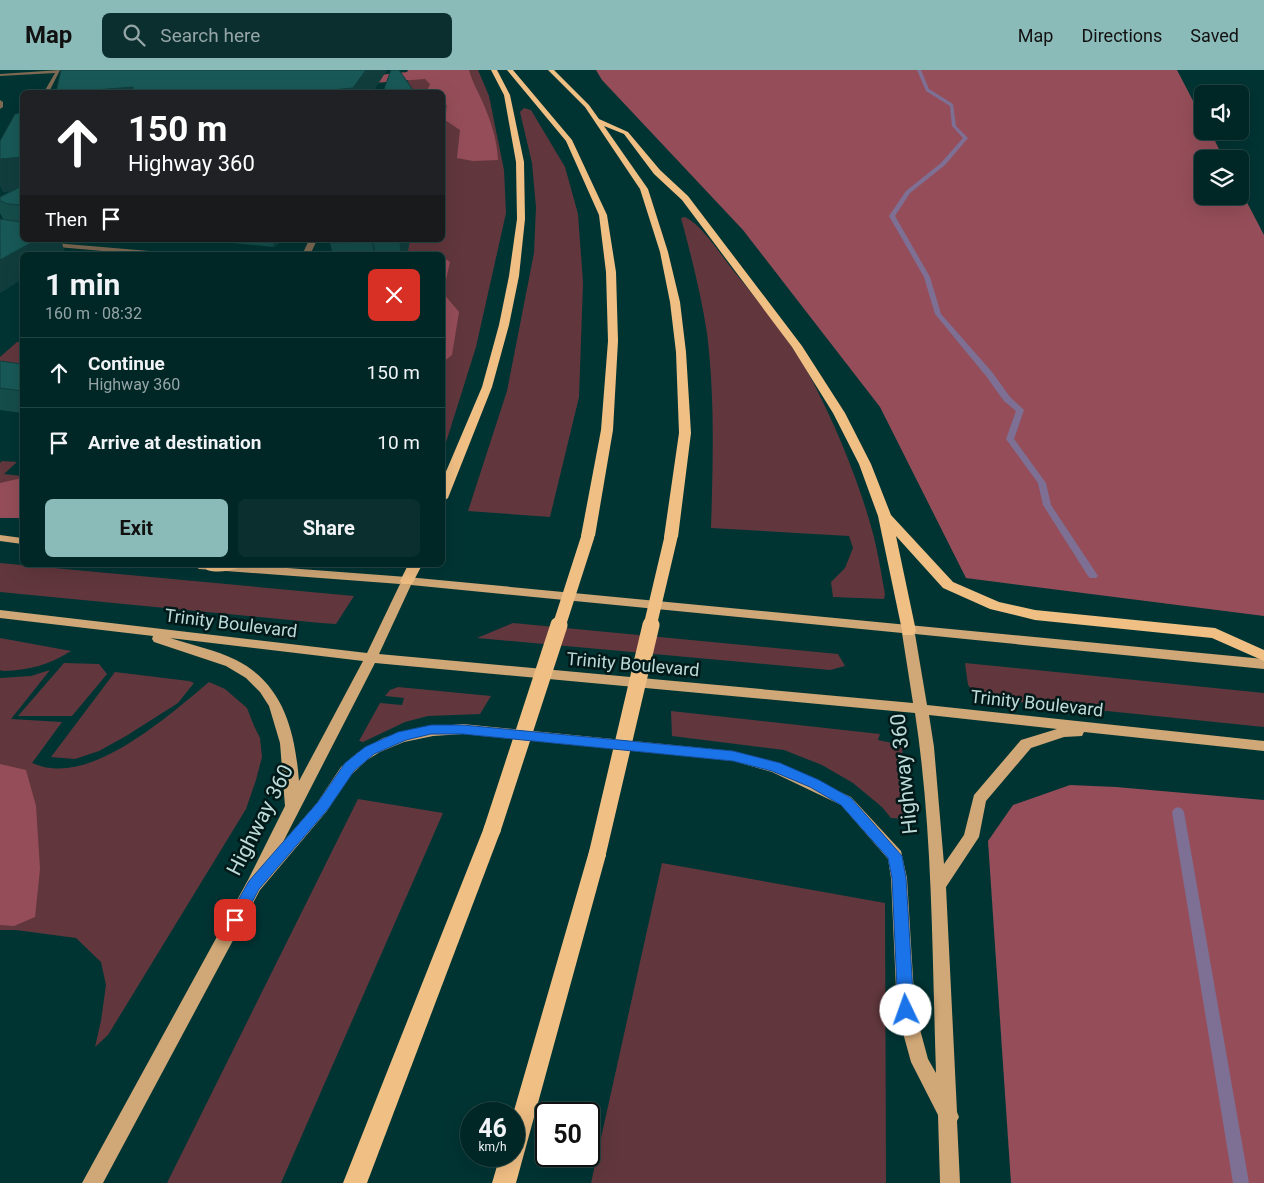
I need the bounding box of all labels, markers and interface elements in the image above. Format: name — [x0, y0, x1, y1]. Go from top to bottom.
search box — [102, 13, 452, 58]
text: Map — [25, 21, 72, 49]
icon: search — [120, 21, 148, 49]
text: Search here — [160, 24, 260, 47]
text: Map — [1018, 25, 1053, 46]
text: Directions — [1081, 25, 1162, 46]
text: Saved — [1190, 25, 1239, 46]
map controls — [1194, 85, 1249, 205]
button: sound — [1194, 85, 1249, 140]
text: 150 m — [128, 109, 227, 150]
icon: ahead — [45, 110, 110, 175]
button: layers — [1194, 150, 1249, 205]
text: Highway 360 — [128, 151, 255, 176]
icon: arrive — [97, 205, 125, 233]
text: Then — [45, 208, 87, 231]
text: 1 min — [45, 267, 120, 302]
button: close — [368, 269, 420, 321]
text: 160 m · 08:32 — [45, 304, 142, 323]
text: Continue — [88, 352, 165, 375]
icon: ahead — [45, 359, 73, 387]
text: 150 m — [367, 361, 420, 384]
text: Highway 360 — [88, 375, 180, 394]
icon: arrive — [45, 429, 73, 457]
text: Arrive at destination — [88, 431, 261, 454]
text: 10 m — [377, 431, 420, 454]
button: Exit — [45, 499, 228, 557]
button: Share — [238, 499, 420, 557]
street label: Trinity Boulevard — [164, 604, 298, 642]
street label: Trinity Boulevard — [566, 648, 700, 680]
street label: Trinity Boulevard — [970, 686, 1104, 720]
street label: Highway 360 — [886, 713, 922, 835]
street label: Highway 360 — [222, 761, 298, 879]
pin — [214, 899, 256, 941]
icon: arrive — [221, 906, 249, 934]
position arrow — [879, 983, 931, 1035]
speed limit sign: 50 — [535, 1102, 600, 1167]
text: 46 — [478, 1114, 507, 1143]
text: km/h — [478, 1140, 507, 1154]

